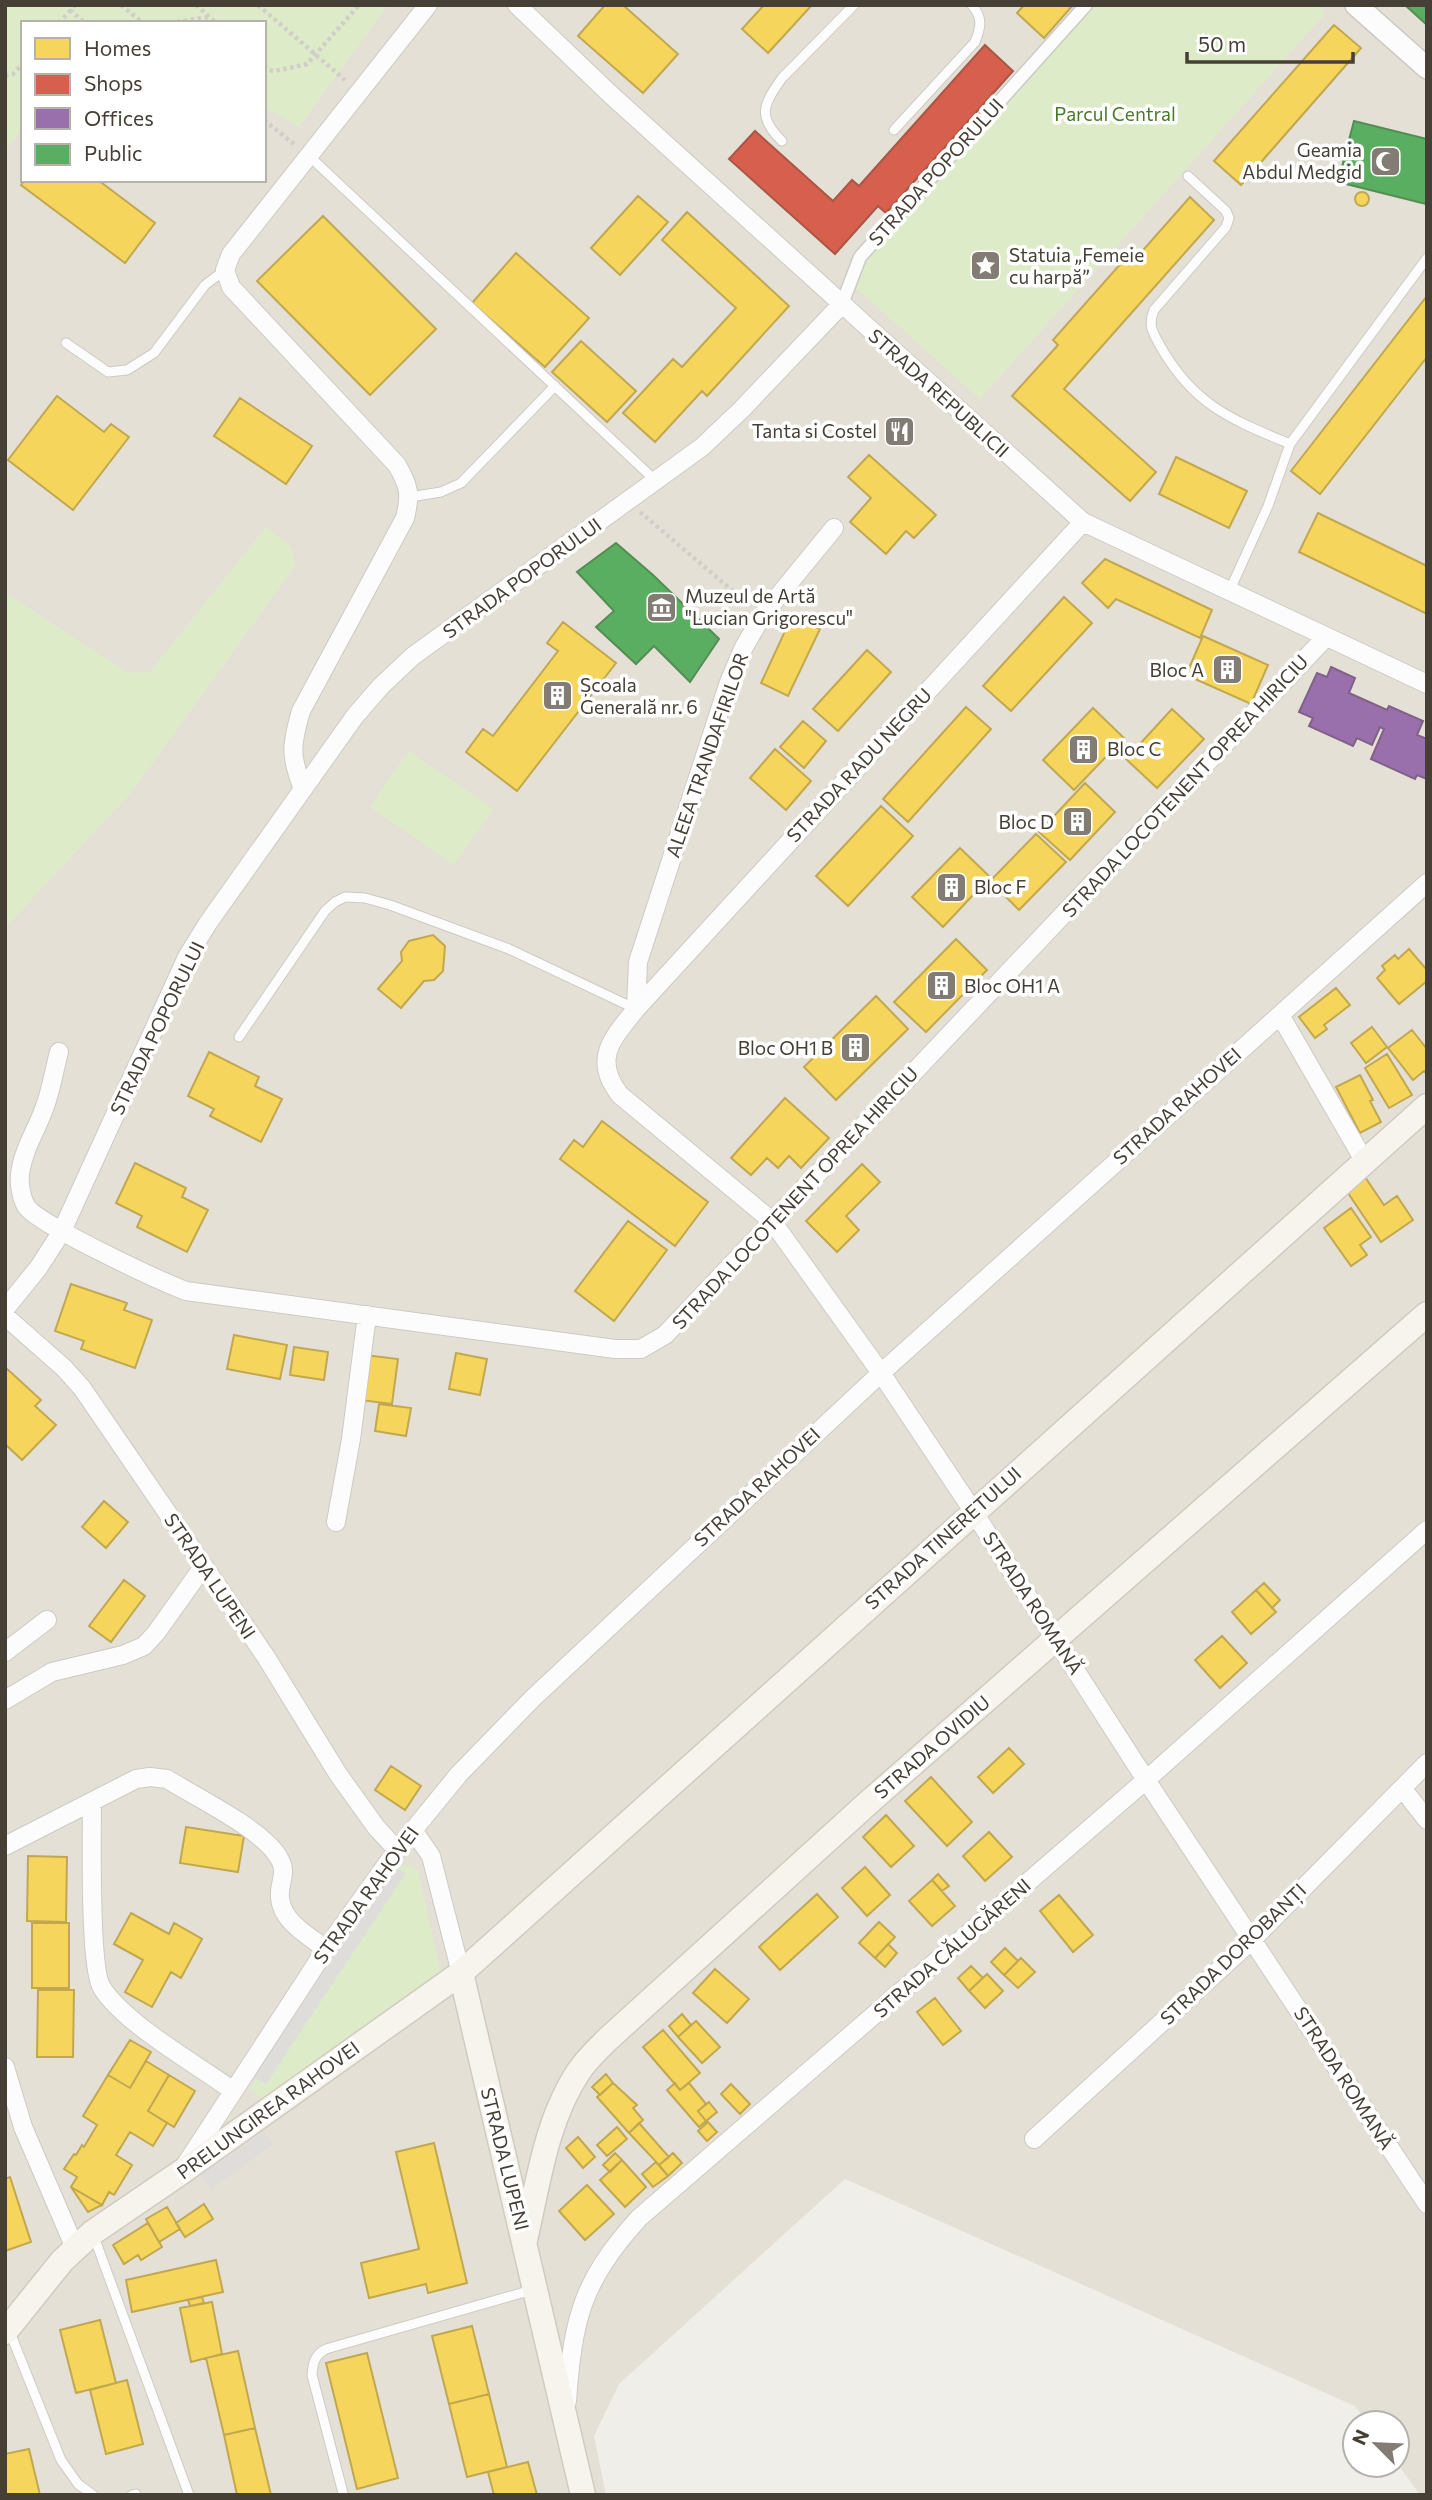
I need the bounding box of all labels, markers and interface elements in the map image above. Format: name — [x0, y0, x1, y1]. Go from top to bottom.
legend — [21, 21, 266, 182]
scale bar — [1187, 21, 1353, 65]
text: 50 m — [1198, 31, 1246, 56]
text: Homes — [84, 35, 151, 60]
text: Shops — [84, 70, 143, 95]
street label: STRADA POPORULUI — [863, 93, 1008, 250]
park label: Parcul Central — [1054, 102, 1176, 125]
text: Offices — [84, 105, 154, 130]
place label: Geamia Abdul Medgid — [1242, 138, 1362, 183]
text: Public — [84, 140, 142, 165]
mosque icon: Geamia Abdul Medgid — [1368, 144, 1402, 178]
place label: Statuia „Femeie cu harpă” — [1009, 243, 1144, 288]
place icon: Statuia „Femeie cu harpă” — [969, 249, 1003, 283]
street label: STRADA REPUBLICII — [864, 324, 1014, 462]
restaurant icon: Tanta si Costel — [883, 414, 917, 448]
place label: Tanta si Costel — [752, 419, 877, 442]
street label: STRADA POPORULUI — [438, 512, 605, 643]
place label: Muzeul de Artă "Lucian Grigorescu" — [685, 584, 853, 629]
museum icon: Muzeul de Artă "Lucian Grigorescu" — [645, 590, 679, 624]
street label: ALEEA TRANDAFIRILOR — [661, 649, 753, 860]
street label: STRADA LOCOTENENT OPREA HIRICIU — [1057, 650, 1312, 922]
building icon: Bloc A — [1210, 653, 1244, 687]
place label: Bloc A — [1149, 658, 1204, 681]
place label: Școala Generală nr. 6 — [580, 673, 698, 718]
building icon: Școala Generală nr. 6 — [540, 679, 574, 713]
street label: STRADA RADU NEGRU — [781, 683, 936, 846]
building icon: Bloc C — [1067, 732, 1101, 766]
place label: Bloc C — [1107, 737, 1162, 760]
building icon: Bloc D — [1060, 805, 1094, 839]
place label: Bloc D — [999, 810, 1054, 833]
building icon: Bloc F — [934, 870, 968, 904]
place label: Bloc F — [974, 875, 1026, 898]
street label: STRADA POPORULUI — [105, 937, 209, 1118]
building icon: Bloc OH1 A — [924, 969, 958, 1003]
place label: Bloc OH1 A — [964, 974, 1060, 997]
building icon: Bloc OH1 B — [839, 1031, 873, 1065]
place label: Bloc OH1 B — [738, 1036, 833, 1059]
street label: STRADA RAHOVEI — [1108, 1042, 1245, 1169]
street label: STRADA LOCOTENENT OPREA HIRICIU — [667, 1062, 922, 1334]
street label: STRADA RAHOVEI — [689, 1422, 824, 1551]
street label: STRADA TINERETULUI — [860, 1461, 1025, 1614]
street label: STRADA LUPENI — [160, 1509, 261, 1643]
street label: STRADA ROMANĂ — [979, 1527, 1088, 1678]
street label: STRADA OVIDIU — [869, 1690, 994, 1803]
street label: STRADA RAHOVEI — [308, 1822, 423, 1968]
street label: STRADA CĂLUGĂRENI — [868, 1873, 1035, 2022]
street label: STRADA DOROBANȚI — [1155, 1878, 1312, 2031]
street label: STRADA ROMANĂ — [1290, 2002, 1399, 2153]
street label: PRELUNGIREA RAHOVEI — [172, 2036, 363, 2183]
street label: STRADA LUPENI — [477, 2085, 534, 2233]
north arrow — [1341, 2409, 1411, 2479]
text: N — [1347, 2426, 1373, 2448]

